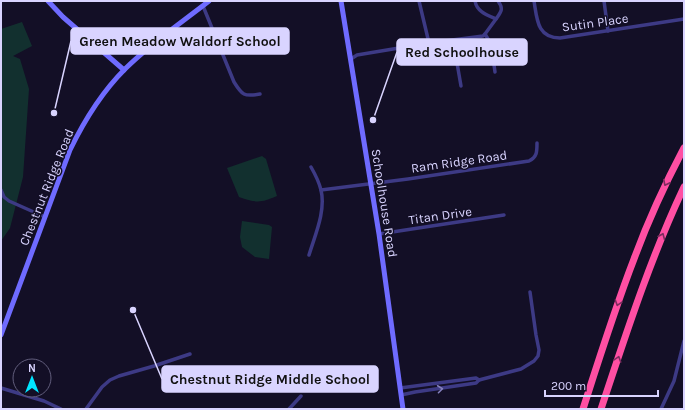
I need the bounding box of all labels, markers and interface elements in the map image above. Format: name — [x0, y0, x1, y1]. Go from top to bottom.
street label: Sutin Place — [561, 10, 630, 35]
callout: Green Meadow Waldorf School — [71, 28, 289, 54]
text: Green Meadow Waldorf School — [79, 33, 281, 50]
callout: Red Schoolhouse — [397, 39, 527, 65]
text: Red Schoolhouse — [405, 44, 519, 61]
street label: Chestnut Ridge Road — [16, 127, 77, 248]
street label: Ram Ridge Road — [410, 147, 508, 176]
street label: Schoolhouse Road — [369, 148, 400, 258]
one-way arrow — [664, 179, 671, 186]
street label: Titan Drive — [407, 204, 473, 227]
one-way arrow — [657, 233, 665, 241]
one-way arrow — [614, 300, 623, 307]
one-way arrow — [613, 355, 622, 362]
north arrow — [12, 358, 52, 398]
text: N — [28, 362, 36, 375]
callout: Chestnut Ridge Middle School — [162, 366, 378, 392]
text: Chestnut Ridge Middle School — [170, 371, 370, 388]
scale bar — [545, 372, 658, 398]
text: 200 m — [551, 379, 586, 393]
one-way arrow — [437, 385, 443, 394]

